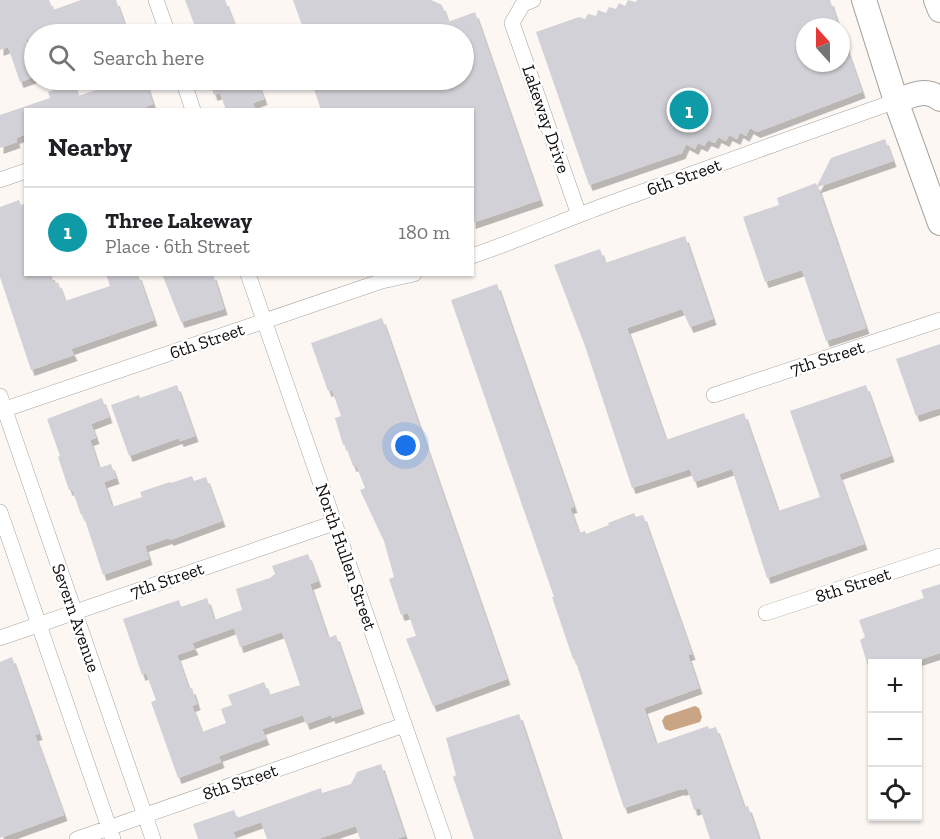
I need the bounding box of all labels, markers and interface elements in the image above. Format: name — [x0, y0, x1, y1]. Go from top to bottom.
north arrow — [796, 18, 850, 72]
search box — [24, 24, 474, 90]
icon: search — [45, 41, 78, 74]
text: Search here — [93, 44, 204, 71]
street label: Lakeway Drive — [517, 62, 575, 176]
pin: 1 — [670, 88, 708, 132]
text: Nearby — [48, 131, 132, 163]
street label: 6th Street — [644, 153, 725, 201]
text: Three Lakeway — [105, 207, 252, 234]
text: 1 — [63, 220, 72, 244]
text: 180 m — [398, 220, 450, 244]
text: Place · 6th Street — [105, 234, 250, 258]
street label: 6th Street — [167, 318, 248, 364]
street label: 7th Street — [787, 336, 867, 380]
your location — [391, 431, 420, 460]
street label: North Hullen Street — [311, 481, 381, 633]
street label: 7th Street — [127, 557, 207, 603]
street label: Severn Avenue — [47, 561, 105, 675]
street label: 8th Street — [813, 562, 894, 607]
map controls — [868, 659, 922, 821]
button: + — [868, 659, 922, 713]
button: − — [868, 713, 922, 767]
street label: 8th Street — [200, 759, 281, 805]
button: locate — [868, 767, 922, 821]

